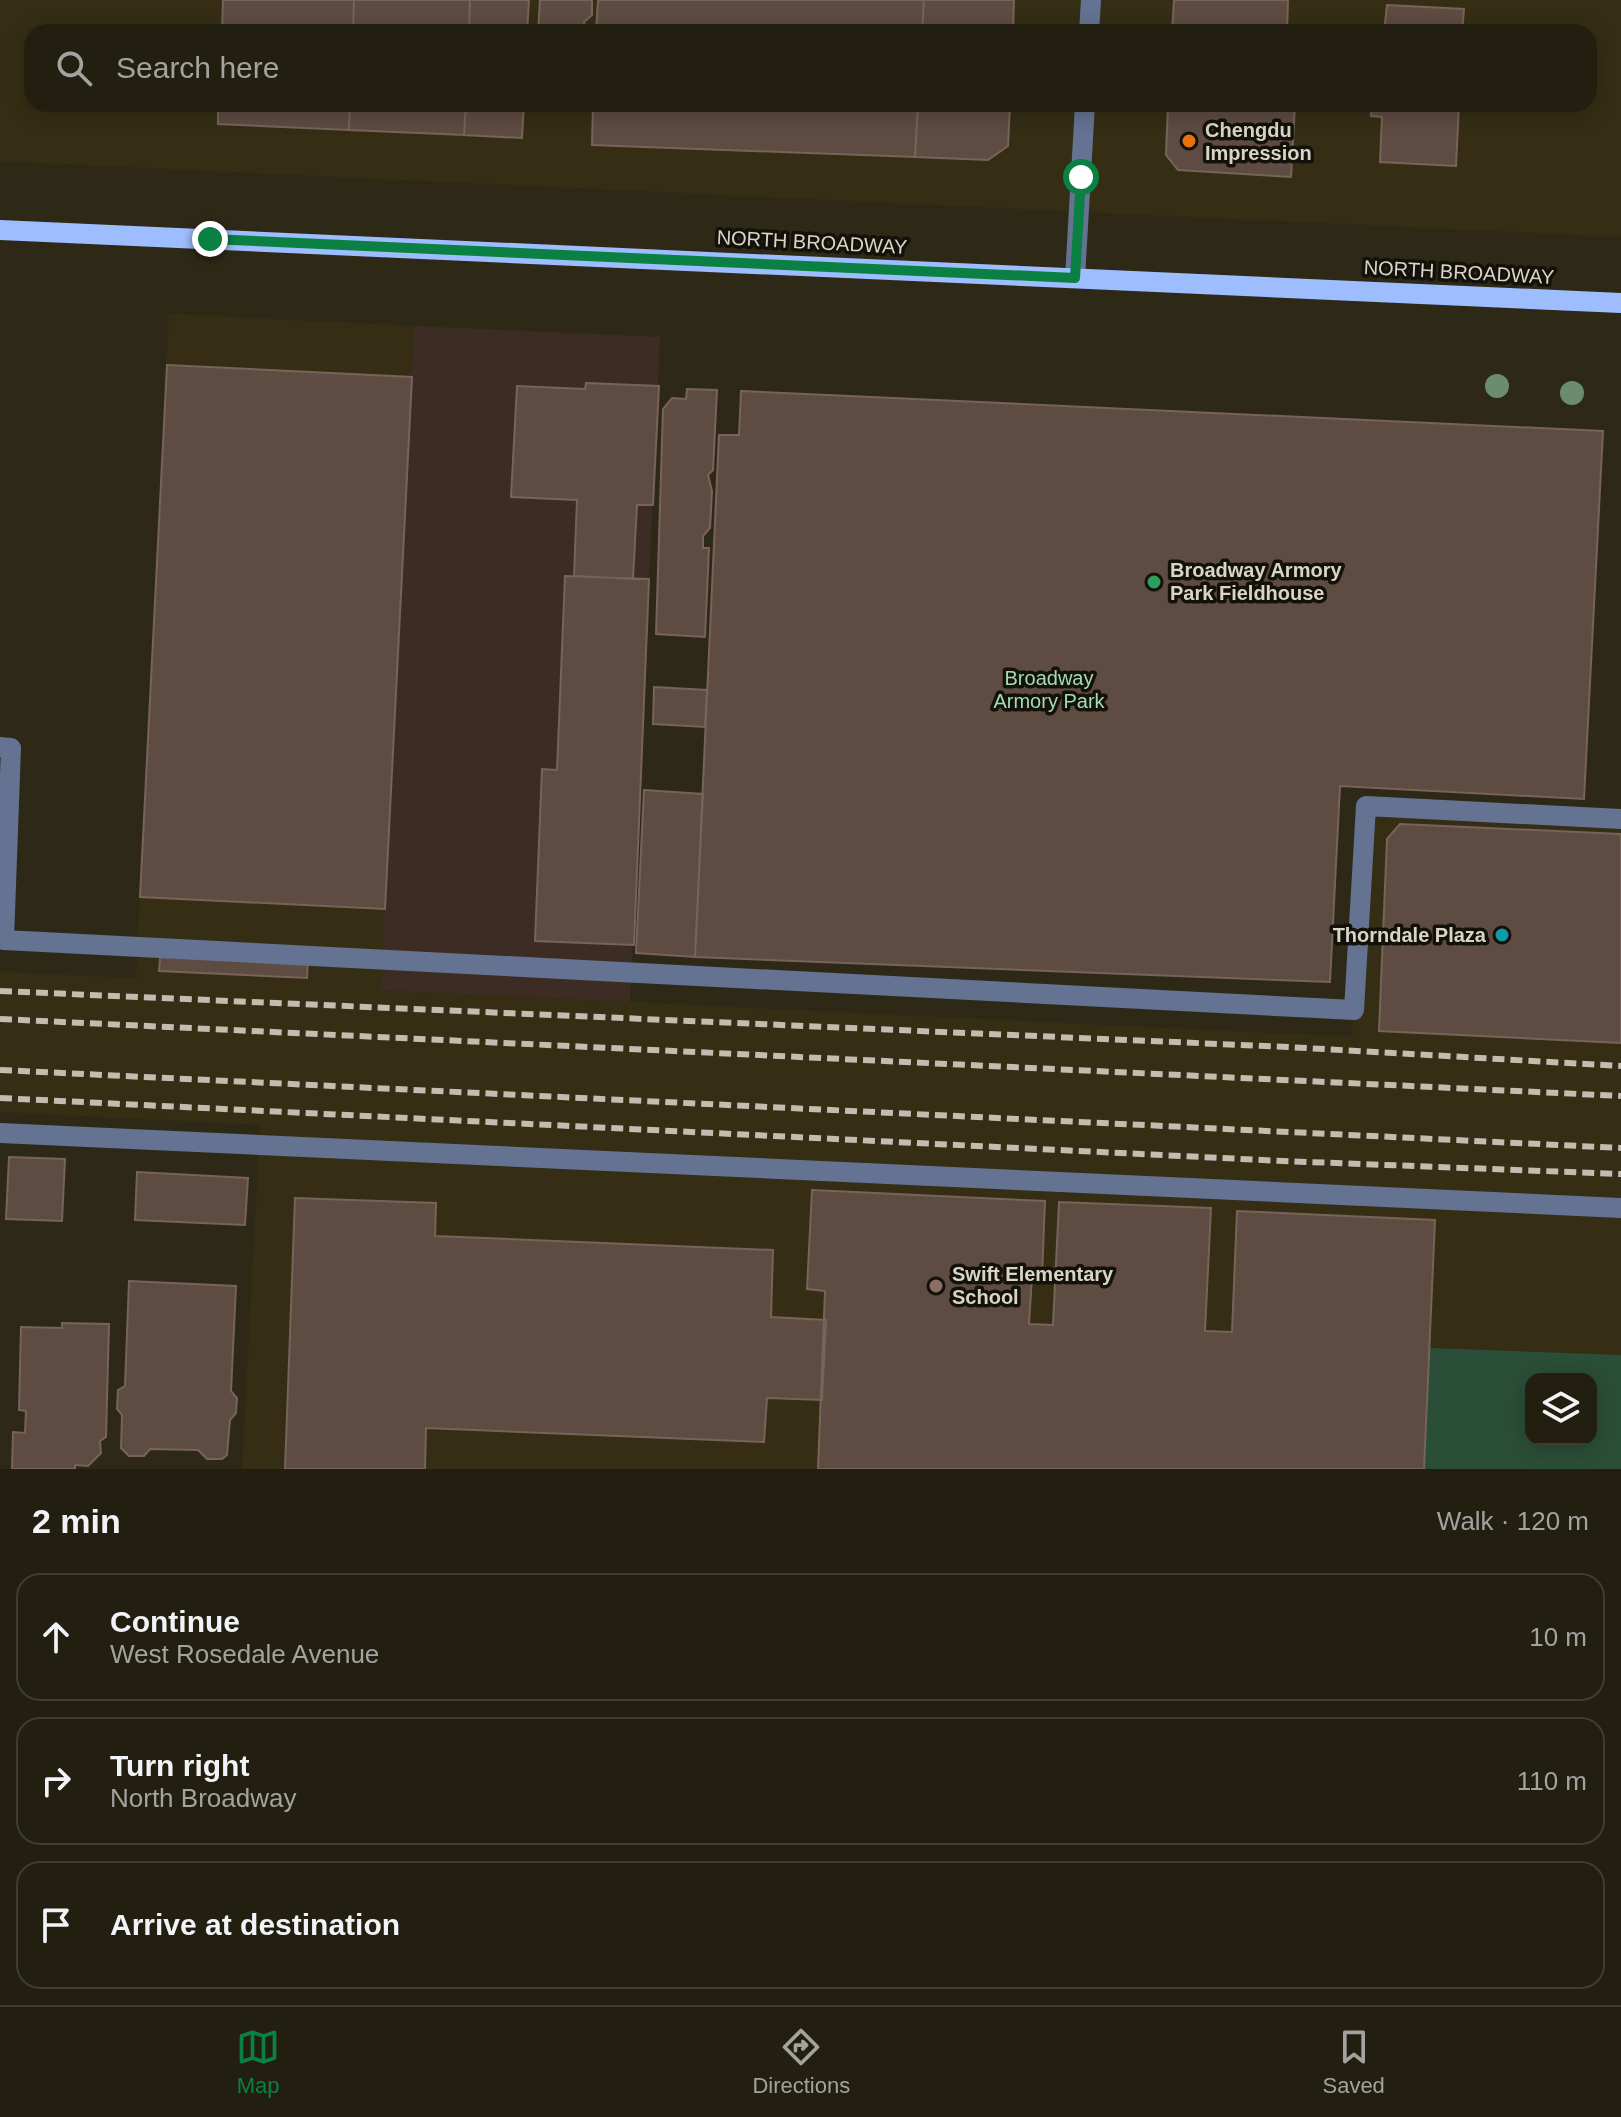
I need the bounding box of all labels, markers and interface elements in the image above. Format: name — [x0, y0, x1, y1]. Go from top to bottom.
search box — [24, 24, 1597, 112]
icon: search — [52, 46, 96, 90]
text: Search here — [116, 51, 279, 84]
place label: Chengdu Impression — [1205, 119, 1312, 164]
marker: Chengdu Impression — [1180, 132, 1198, 150]
route start — [1063, 159, 1099, 195]
route end — [192, 221, 228, 257]
street label: NORTH BROADWAY — [716, 226, 908, 258]
street label: NORTH BROADWAY — [1363, 256, 1555, 288]
place label: Broadway Armory Park Fieldhouse — [1170, 559, 1342, 604]
marker: Broadway Armory Park Fieldhouse — [1145, 573, 1163, 591]
park label: Broadway Armory Park — [993, 667, 1106, 712]
place label: Thorndale Plaza — [1333, 924, 1487, 946]
marker: Thorndale Plaza — [1493, 926, 1511, 944]
place label: Swift Elementary School — [952, 1263, 1114, 1308]
marker: Swift Elementary School — [927, 1277, 945, 1295]
map controls — [1525, 1373, 1597, 1445]
button: layers — [1525, 1373, 1597, 1445]
text: 2 min — [32, 1502, 121, 1540]
text: Walk · 120 m — [1437, 1506, 1589, 1536]
text: Continue — [110, 1605, 240, 1638]
icon: ahead — [34, 1615, 78, 1659]
text: 10 m — [1529, 1622, 1587, 1652]
text: West Rosedale Avenue — [110, 1639, 379, 1669]
text: Turn right — [110, 1749, 249, 1782]
icon: right — [34, 1759, 78, 1803]
text: 110 m — [1517, 1766, 1587, 1796]
text: North Broadway — [110, 1783, 296, 1813]
icon: arrive — [34, 1903, 78, 1947]
text: Arrive at destination — [110, 1908, 400, 1941]
tab: Map — [236, 2025, 280, 2099]
tab: Directions — [752, 2025, 850, 2099]
tab: Saved — [1322, 2025, 1385, 2099]

